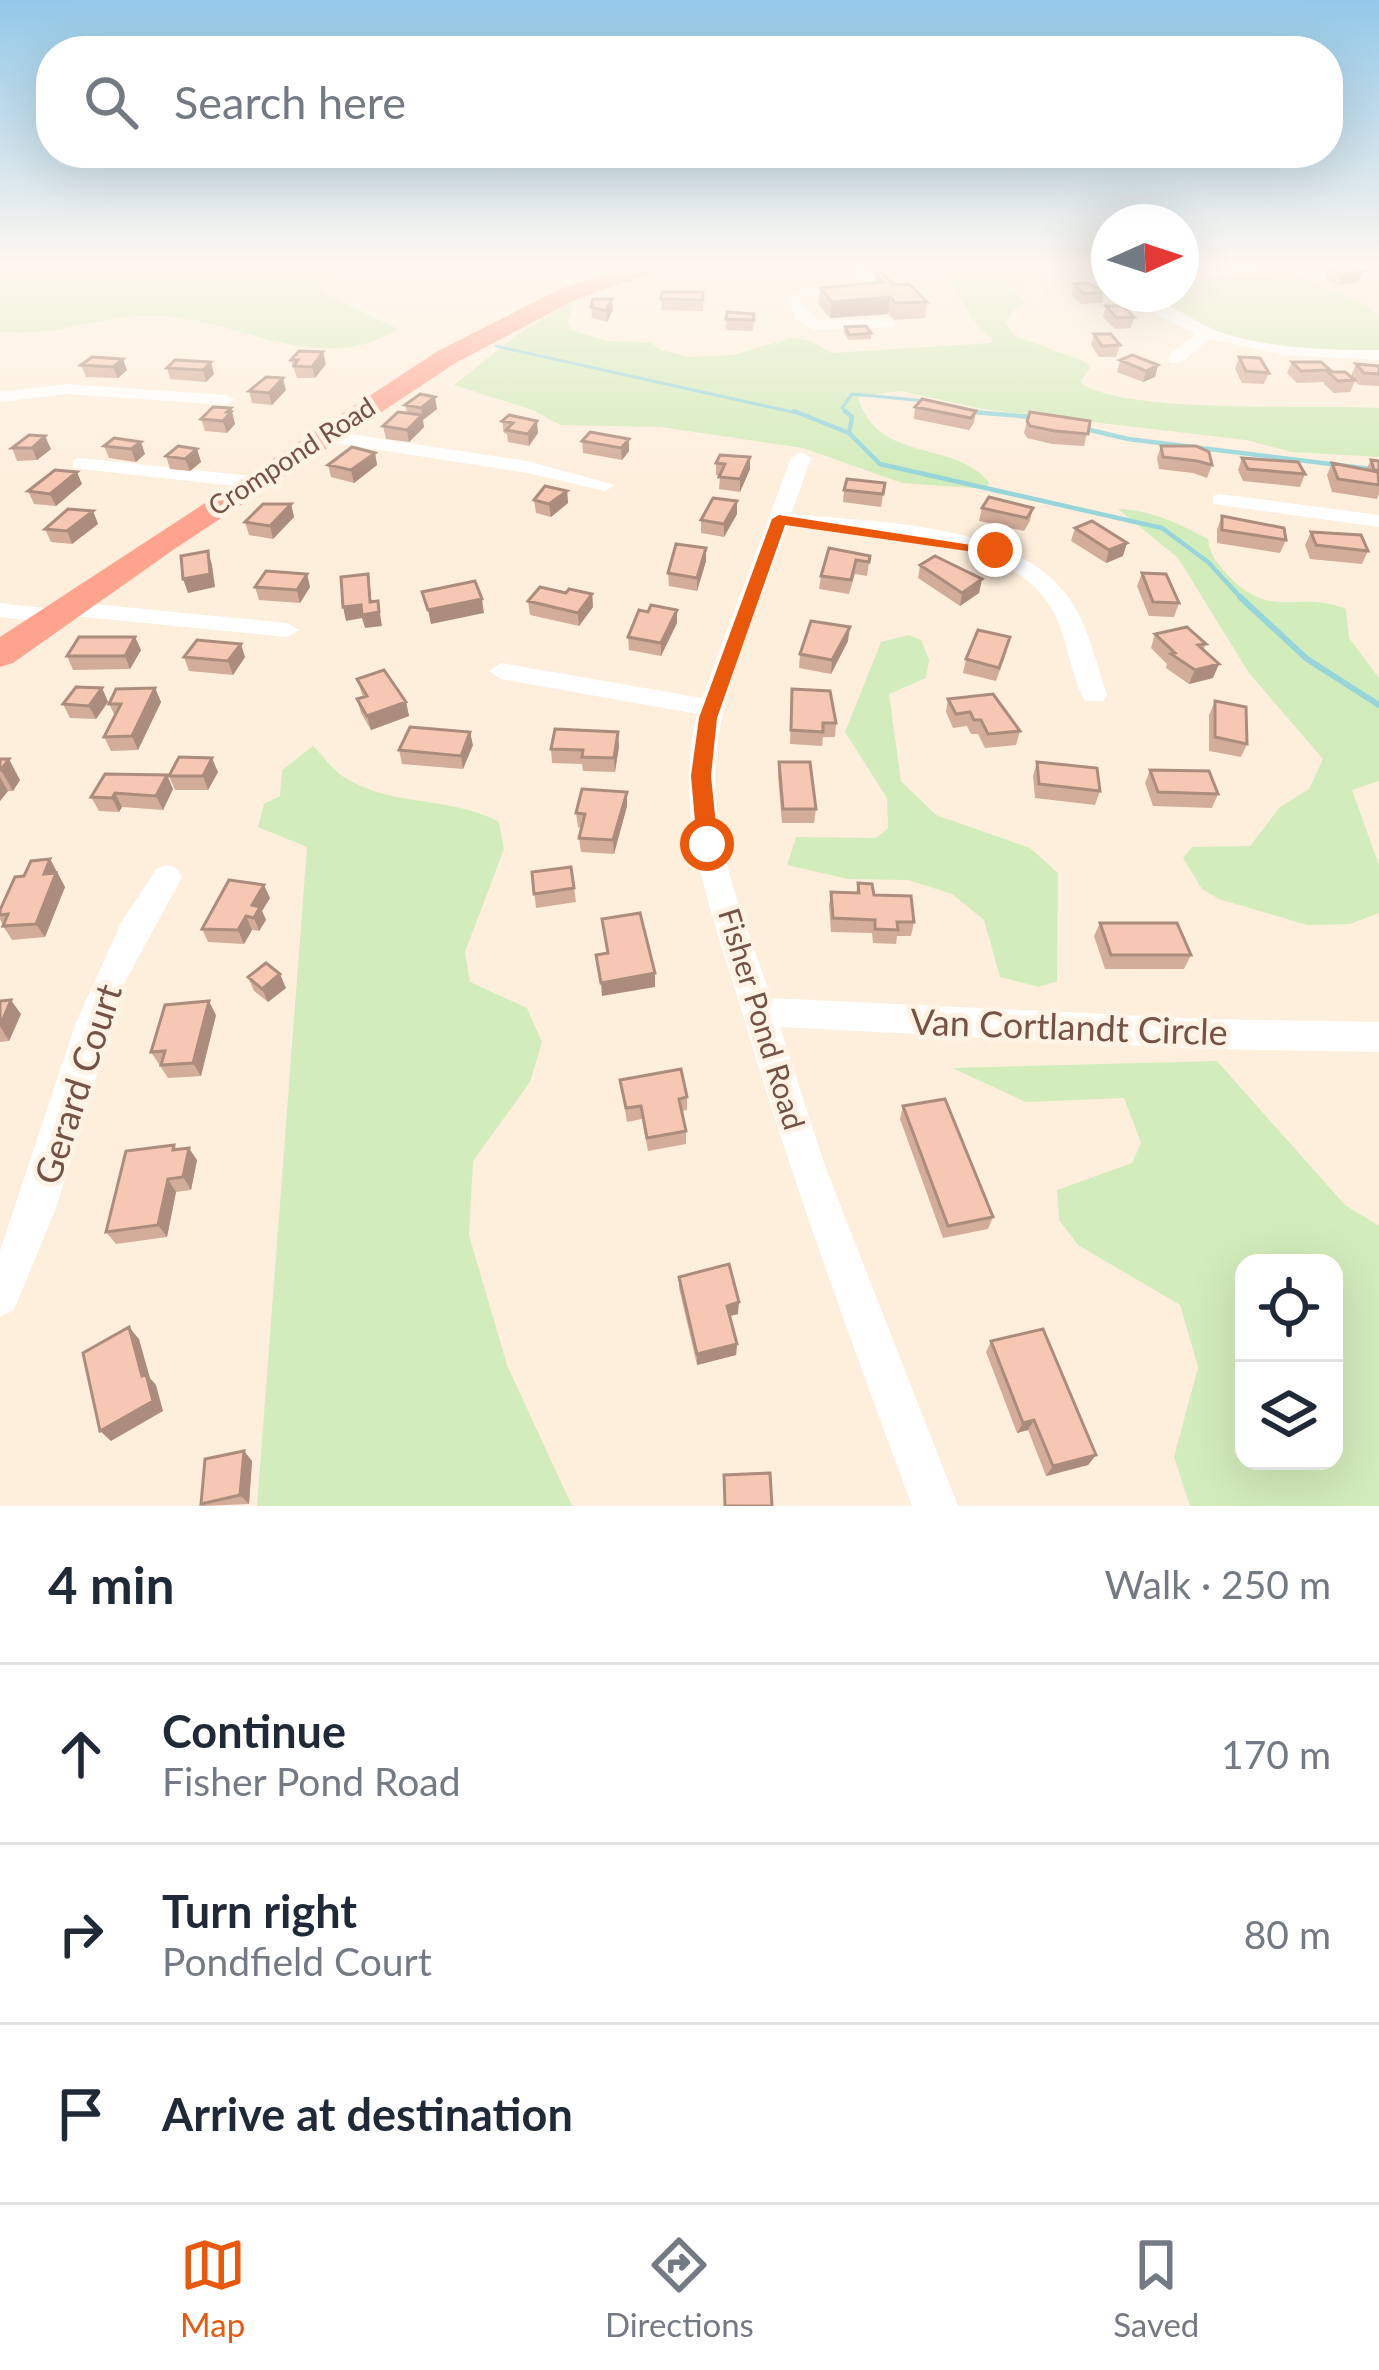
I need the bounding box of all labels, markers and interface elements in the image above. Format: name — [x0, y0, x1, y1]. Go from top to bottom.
search box — [36, 36, 1343, 168]
icon: search — [78, 69, 144, 135]
text: Search here — [174, 75, 406, 129]
north arrow — [1091, 204, 1199, 312]
street label: Crompond Road — [202, 390, 381, 522]
route end — [968, 523, 1022, 577]
route start — [680, 817, 734, 871]
street label: Fisher Pond Road — [712, 903, 814, 1133]
street label: Gerard Court — [24, 978, 130, 1189]
street label: Van Cortlandt Circle — [910, 998, 1228, 1054]
map controls — [1235, 1254, 1343, 1470]
button: locate — [1235, 1254, 1343, 1362]
button: layers — [1235, 1362, 1343, 1470]
text: 4 min — [48, 1554, 174, 1615]
text: Walk · 250 m — [1104, 1561, 1331, 1607]
text: Continue — [162, 1704, 346, 1758]
icon: ahead — [48, 1721, 114, 1787]
text: 170 m — [1221, 1731, 1331, 1777]
text: Fisher Pond Road — [162, 1758, 461, 1804]
text: Turn right — [162, 1884, 357, 1938]
icon: right — [48, 1901, 114, 1967]
text: 80 m — [1244, 1911, 1331, 1957]
text: Pondfield Court — [162, 1938, 432, 1984]
icon: arrive — [48, 2081, 114, 2147]
text: Arrive at destination — [162, 2087, 573, 2141]
tab: Map — [180, 2232, 246, 2344]
tab: Directions — [605, 2232, 754, 2344]
tab: Saved — [1113, 2232, 1199, 2344]

